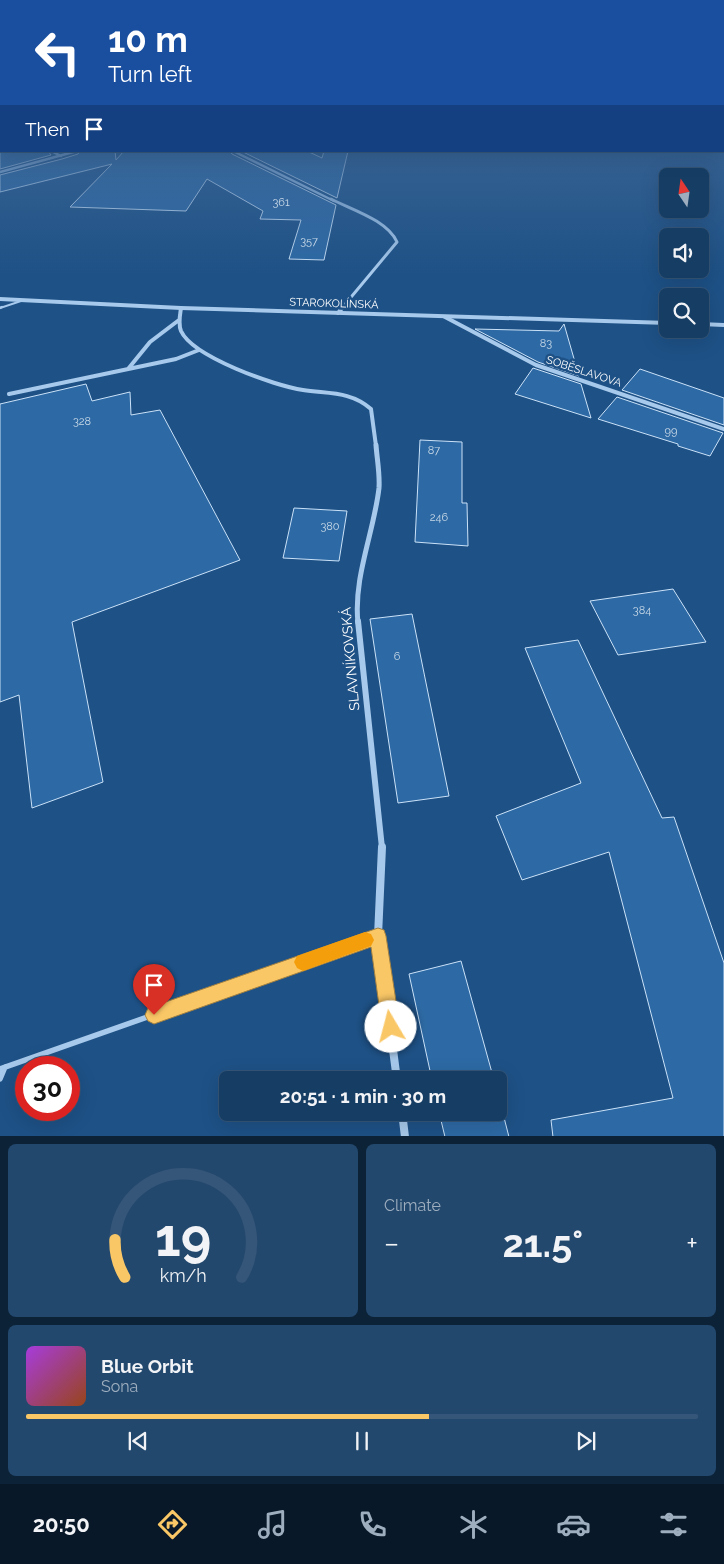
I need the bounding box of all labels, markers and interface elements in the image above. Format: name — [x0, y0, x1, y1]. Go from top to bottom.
text: 10 m — [108, 19, 188, 60]
icon: left — [25, 20, 90, 85]
text: Turn left — [108, 61, 192, 87]
icon: arrive — [80, 115, 108, 143]
text: Then — [25, 118, 70, 140]
north arrow — [659, 168, 709, 218]
map controls — [659, 168, 709, 338]
house number: 361 — [272, 196, 290, 209]
button: sound — [659, 228, 709, 278]
house number: 357 — [300, 235, 318, 248]
button: search — [659, 288, 709, 338]
street label: STAROKOLÍNSKÁ — [289, 294, 379, 312]
house number: 83 — [540, 337, 552, 350]
street label: SOBĚSLAVOVA — [545, 352, 624, 390]
house number: 328 — [73, 415, 91, 428]
house number: 99 — [665, 425, 677, 438]
house number: 87 — [428, 444, 440, 457]
house number: 246 — [430, 511, 449, 524]
house number: 380 — [320, 520, 340, 533]
house number: 384 — [633, 604, 651, 617]
street label: SLAVNÍKOVSKÁ — [336, 606, 362, 712]
house number: 6 — [394, 650, 401, 663]
pin — [133, 964, 175, 1015]
icon: arrive — [140, 971, 168, 999]
position arrow — [364, 1000, 416, 1052]
speed limit sign: 30 — [15, 1056, 80, 1121]
text: 20:51 · 1 min · 30 m — [280, 1085, 446, 1107]
text: Climate — [384, 1196, 441, 1215]
text: 19 — [155, 1207, 211, 1268]
text: 21.5° — [502, 1221, 583, 1266]
text: − — [384, 1227, 399, 1260]
text: + — [686, 1227, 698, 1260]
text: km/h — [159, 1265, 207, 1286]
text: Blue Orbit — [101, 1355, 193, 1377]
text: Sona — [101, 1377, 138, 1396]
icon: previous — [124, 1427, 152, 1455]
icon: pause — [348, 1427, 376, 1455]
icon: next — [572, 1427, 600, 1455]
icon: directions — [155, 1507, 190, 1542]
icon: music — [255, 1507, 290, 1542]
icon: phone — [355, 1507, 390, 1542]
icon: climate — [456, 1507, 491, 1542]
icon: car — [556, 1507, 591, 1542]
icon: filters — [656, 1507, 691, 1542]
text: 20:50 — [33, 1511, 90, 1537]

